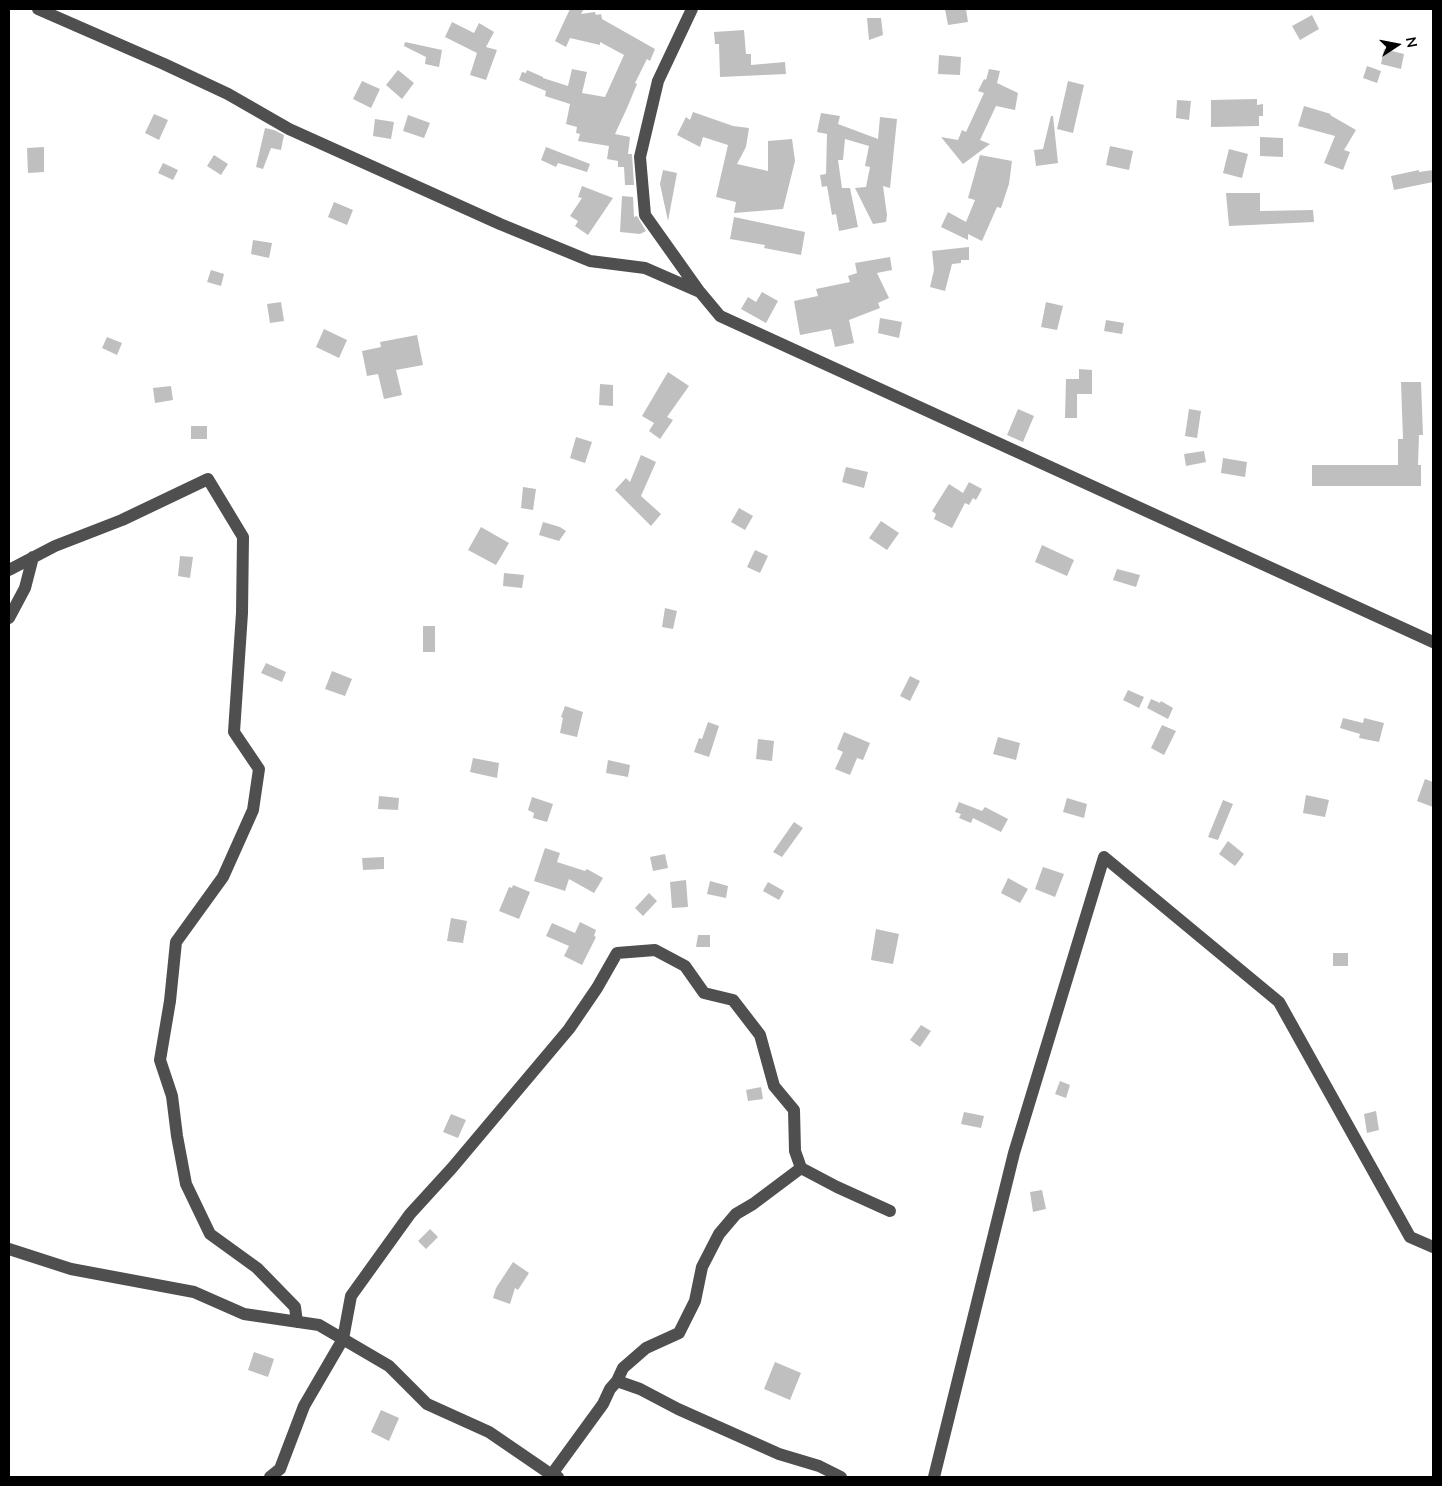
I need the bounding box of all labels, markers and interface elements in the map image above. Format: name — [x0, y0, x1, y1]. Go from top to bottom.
north arrow — [1372, 20, 1422, 70]
text: N — [1402, 35, 1422, 49]

